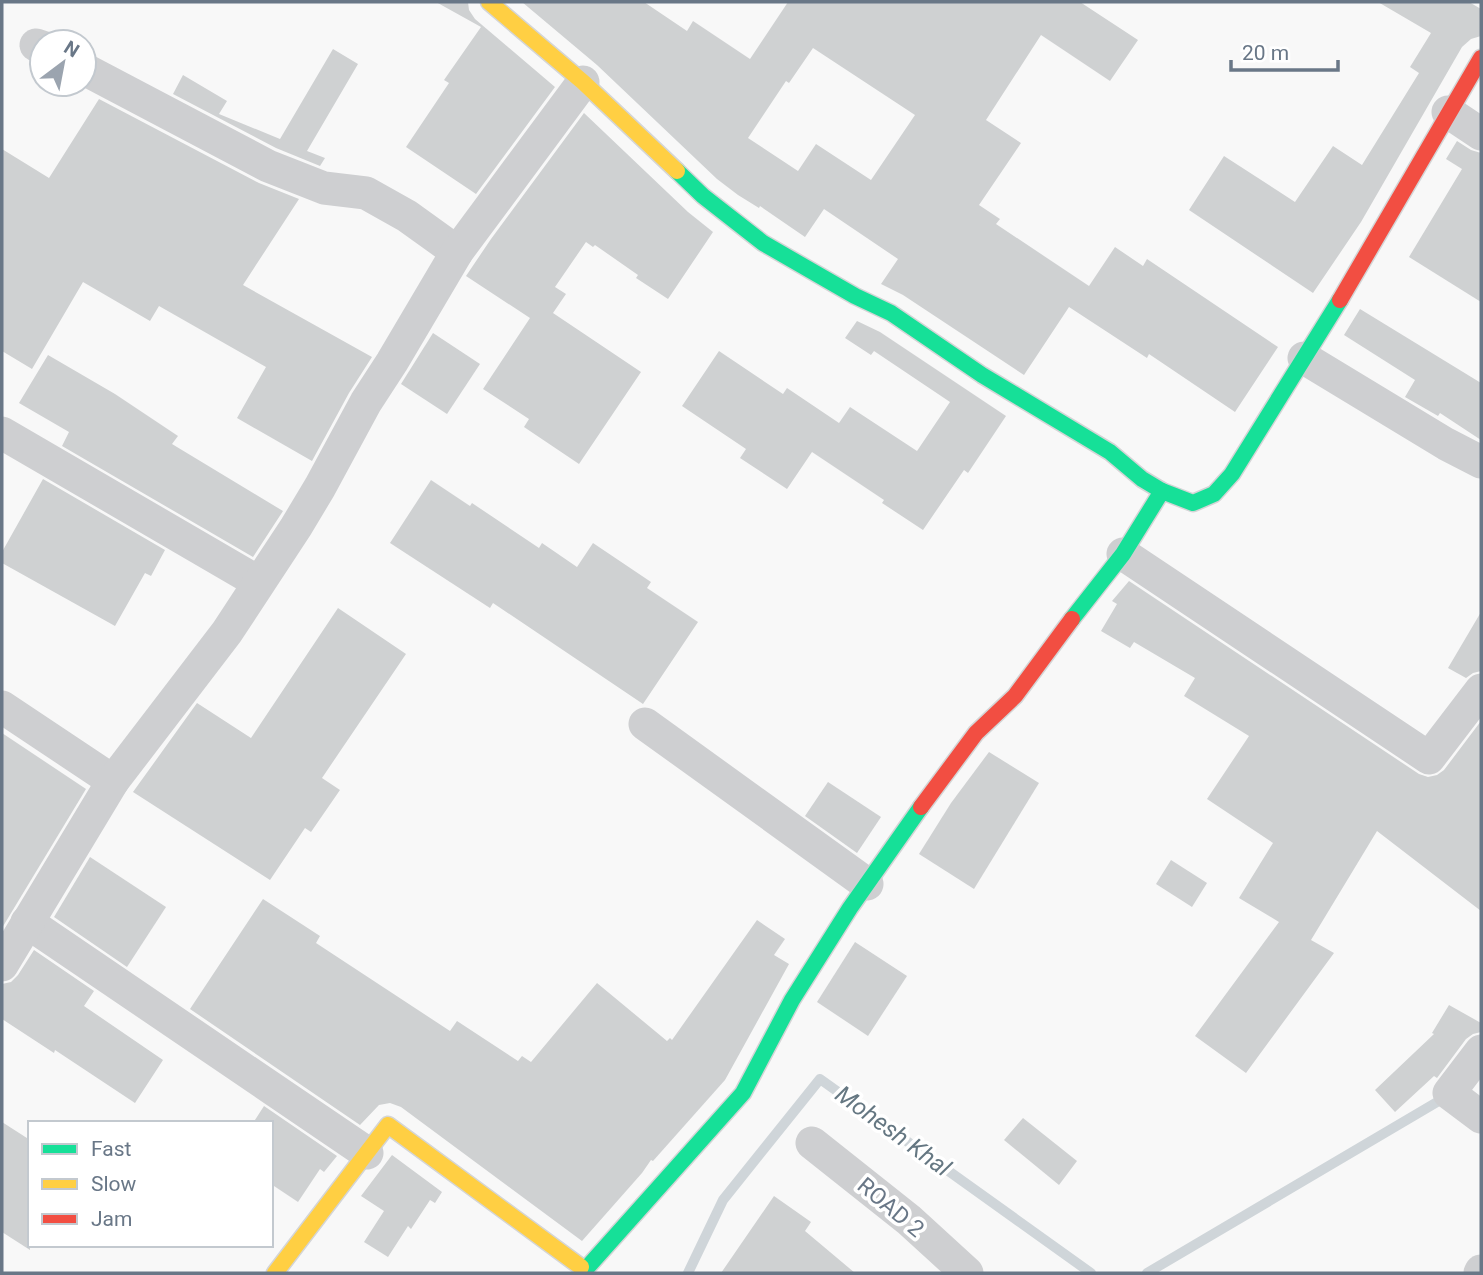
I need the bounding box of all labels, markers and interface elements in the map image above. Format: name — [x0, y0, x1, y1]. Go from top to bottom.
north arrow — [28, 28, 98, 98]
scale bar — [1231, 28, 1338, 72]
text: N — [60, 36, 84, 62]
text: 20 m — [1242, 41, 1289, 65]
water label: Mohesh Khal — [830, 1080, 956, 1182]
legend — [28, 1121, 273, 1247]
text: Fast — [91, 1137, 132, 1161]
text: Slow — [91, 1172, 137, 1196]
street label: ROAD 2 — [852, 1172, 929, 1243]
text: Jam — [91, 1207, 132, 1231]

